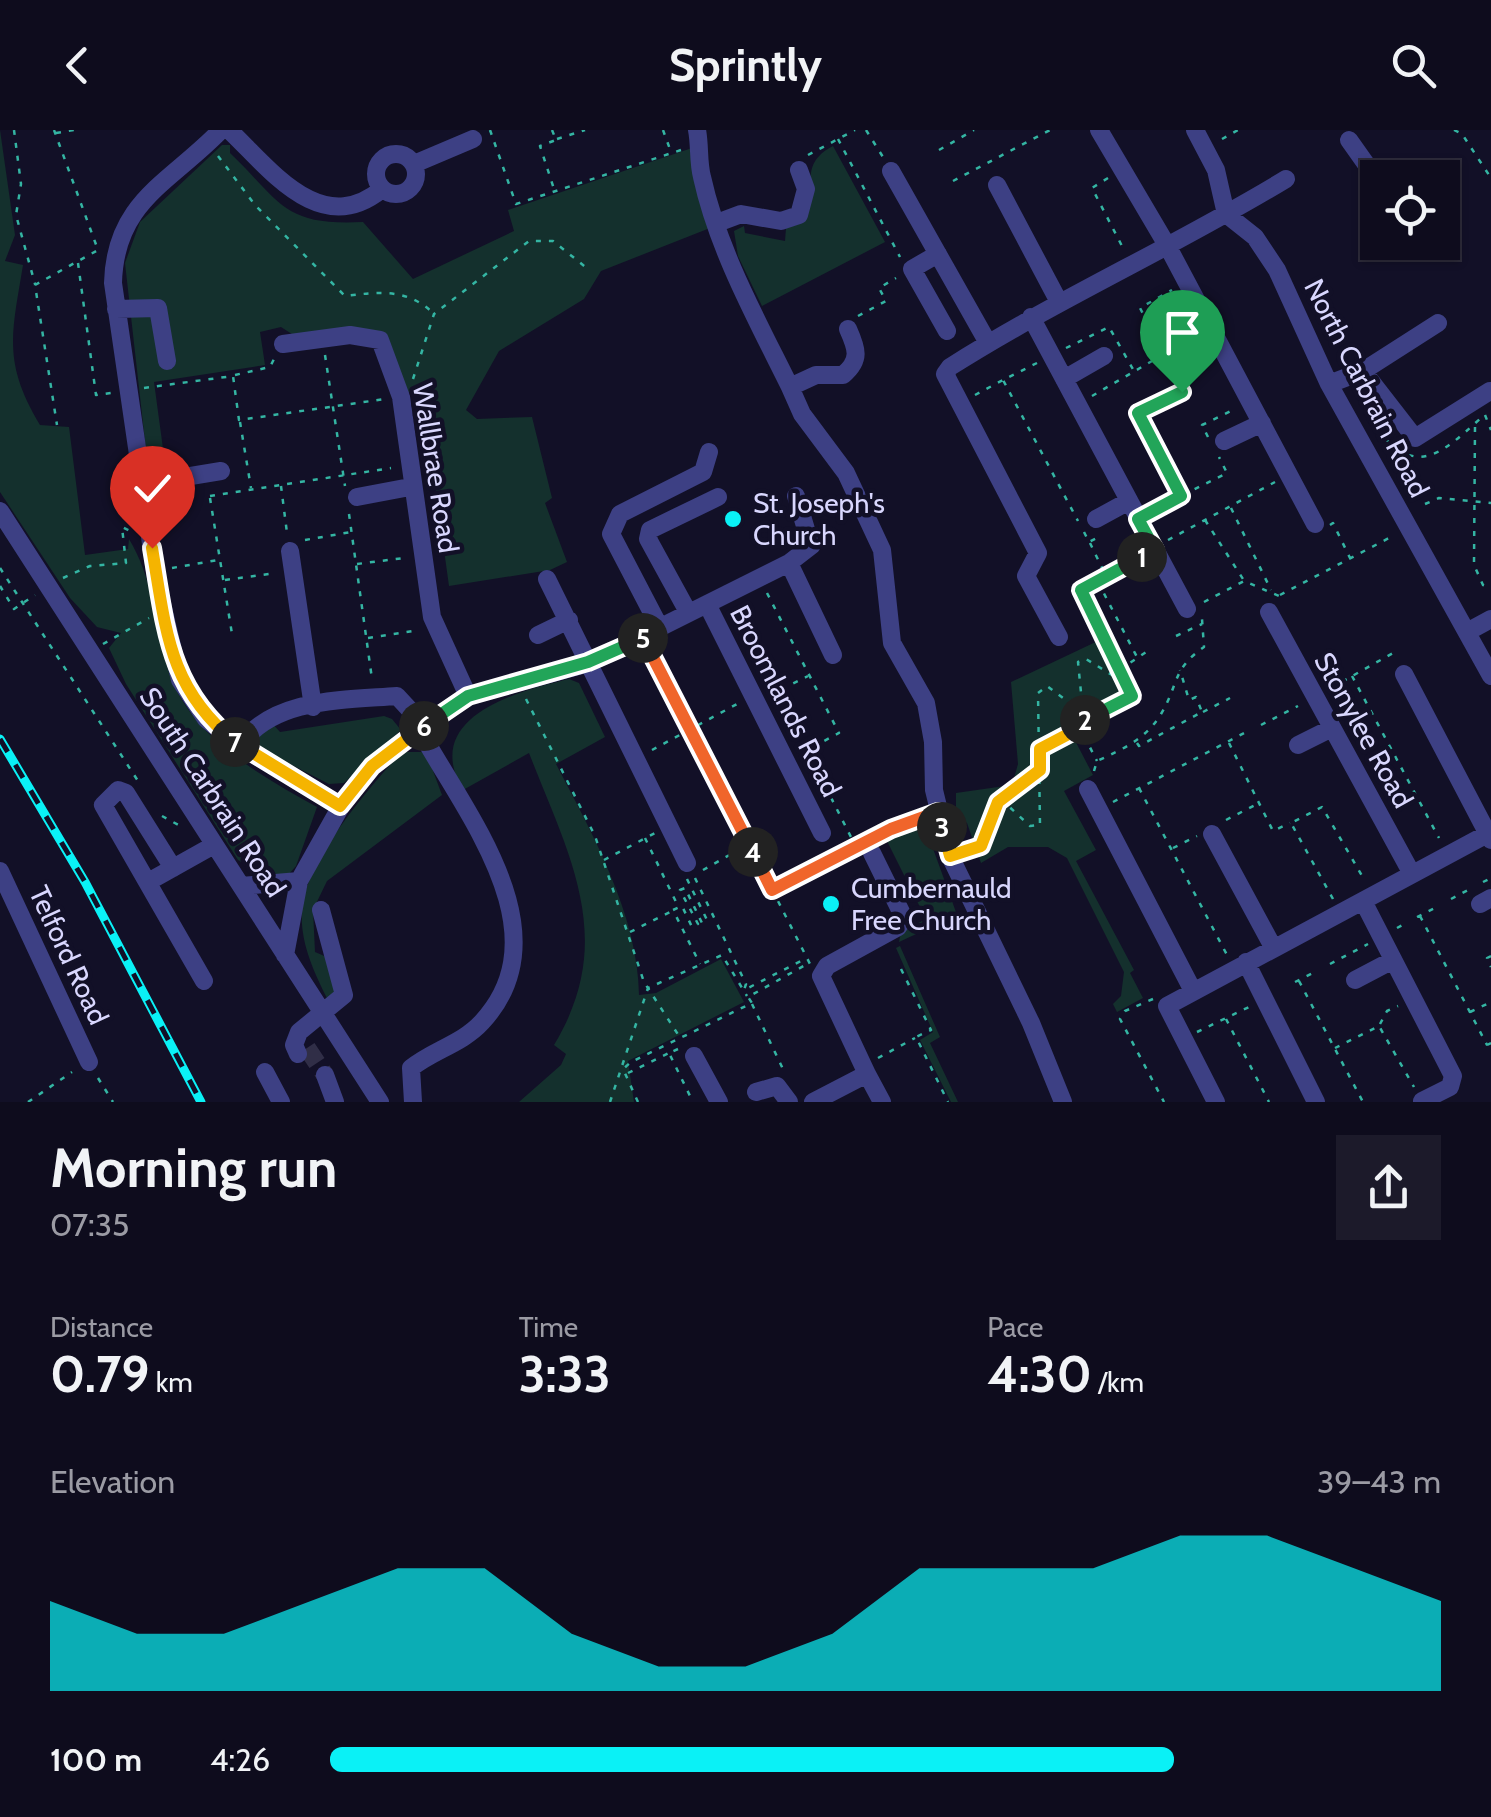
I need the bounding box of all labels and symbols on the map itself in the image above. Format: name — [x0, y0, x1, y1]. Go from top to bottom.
street label: North Carbrain Road — [1297, 273, 1437, 503]
pin — [1140, 290, 1225, 393]
street label: Wallbrae Road — [406, 381, 466, 555]
pin — [110, 446, 195, 549]
place label: St. Joseph's Church — [753, 486, 885, 552]
marker: St. Joseph's Church — [722, 508, 744, 530]
pin: 1 — [1117, 532, 1167, 582]
street label: Broomlands Road — [723, 600, 849, 802]
pin: 5 — [618, 613, 668, 663]
street label: Stonylee Road — [1307, 646, 1421, 814]
street label: South Carbrain Road — [133, 681, 293, 903]
pin: 2 — [1060, 695, 1110, 745]
pin: 6 — [399, 701, 449, 751]
pin: 7 — [210, 717, 260, 767]
pin: 3 — [917, 802, 967, 852]
pin: 4 — [728, 827, 778, 877]
place label: Cumbernauld Free Church — [851, 871, 1012, 937]
street label: Telford Road — [22, 880, 116, 1030]
marker: Cumbernauld Free Church — [820, 893, 842, 915]

